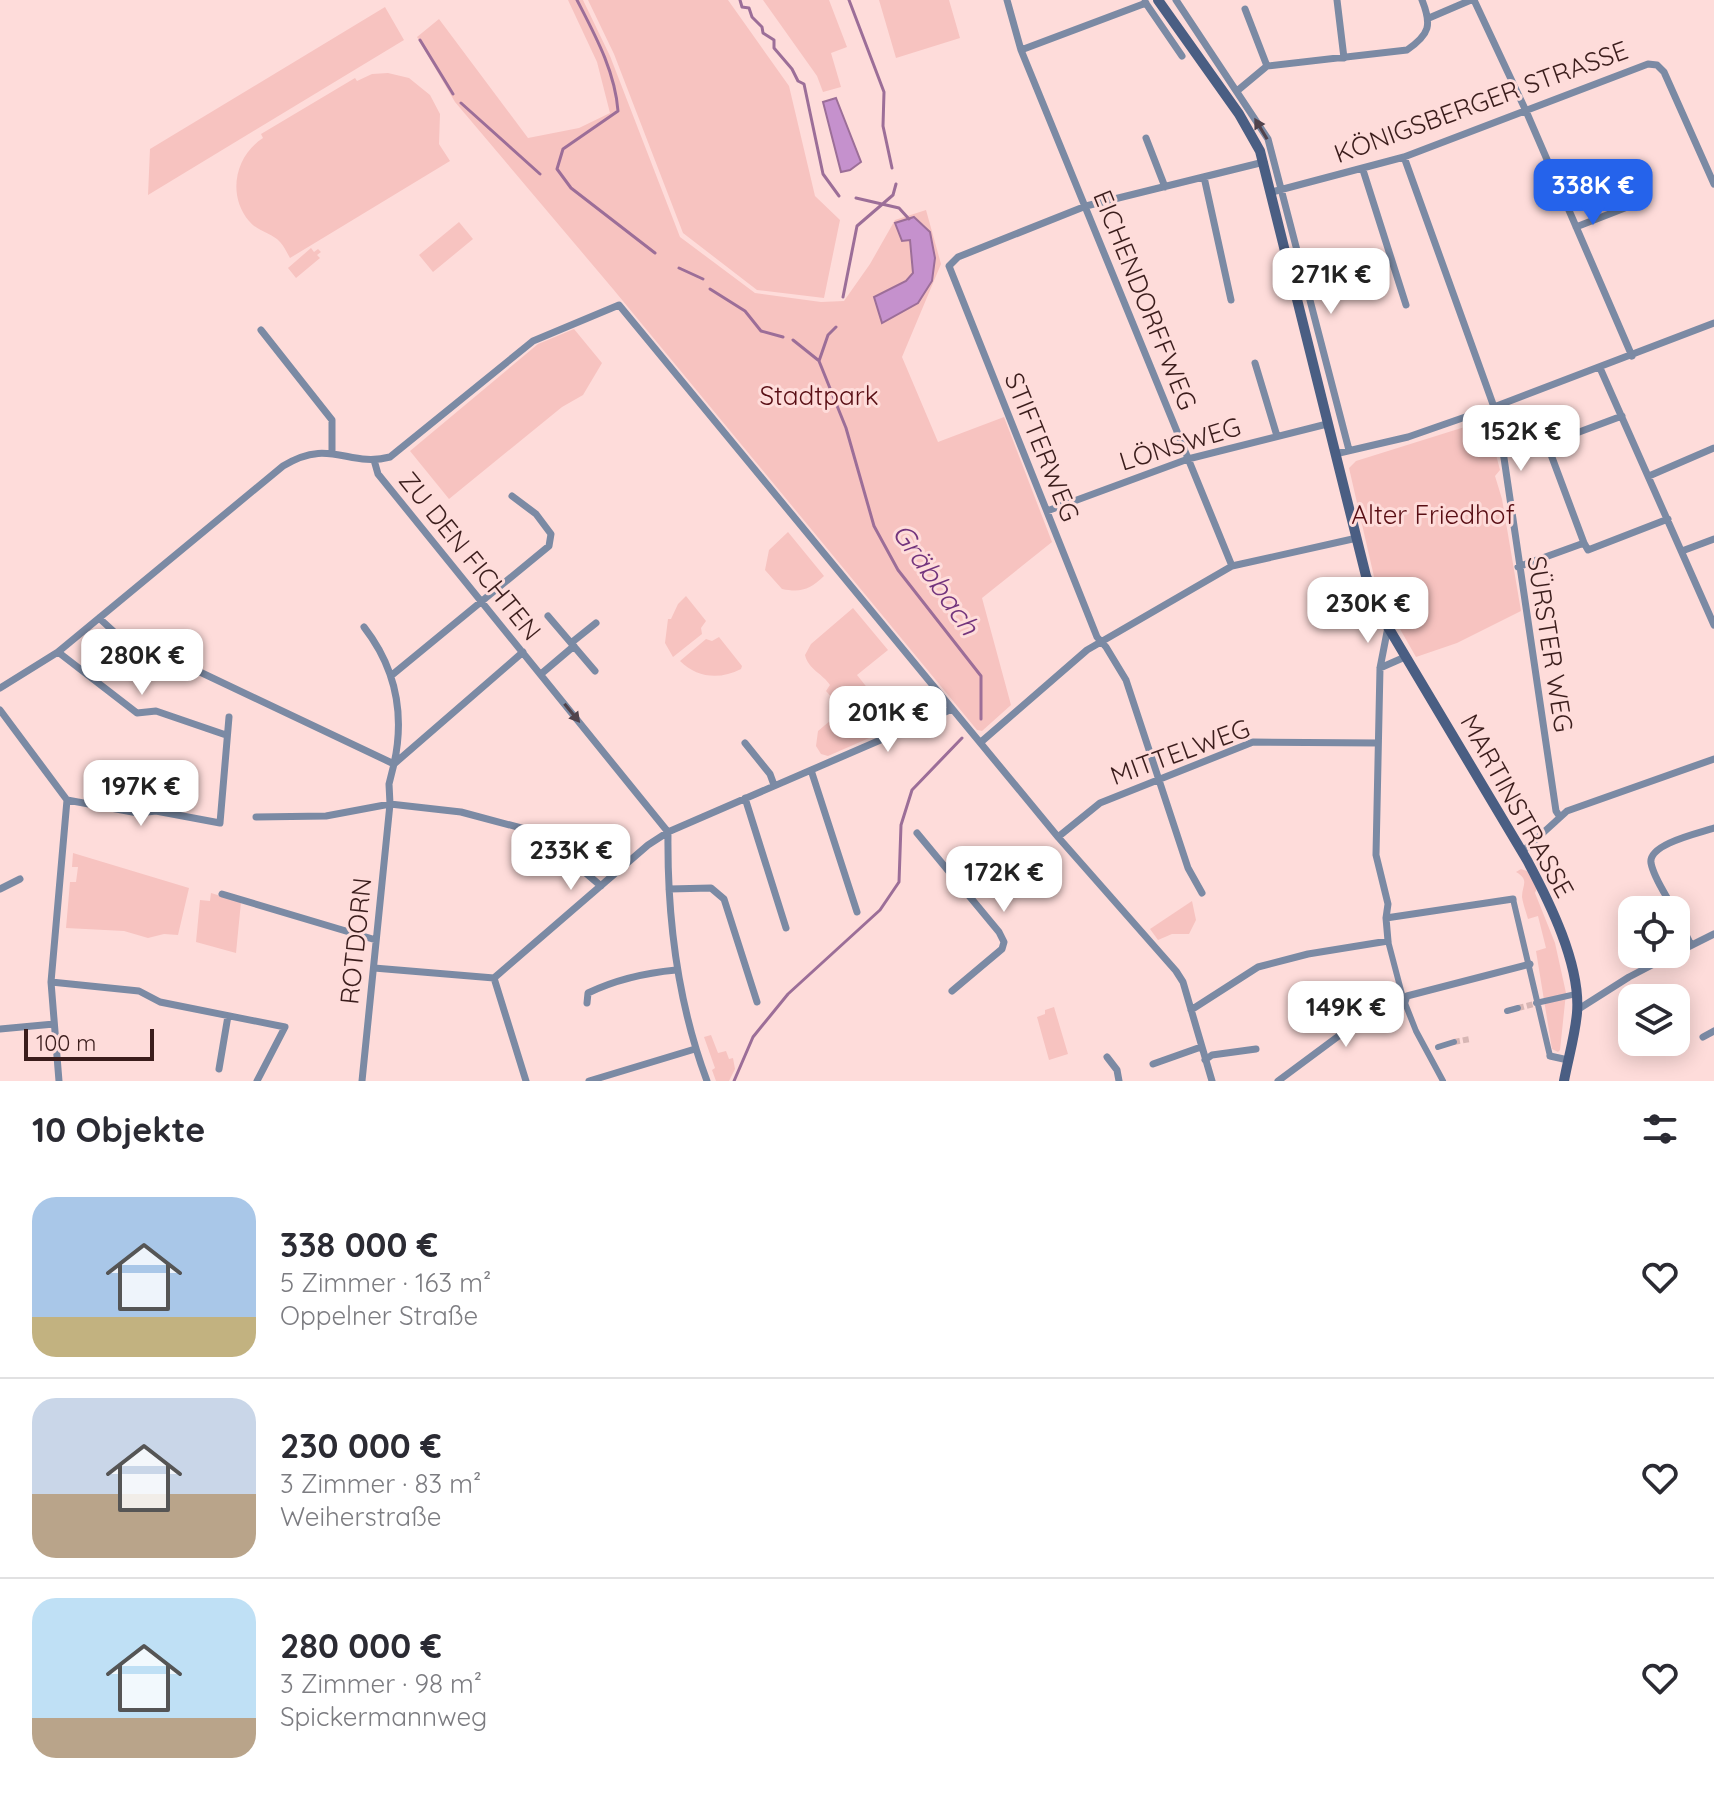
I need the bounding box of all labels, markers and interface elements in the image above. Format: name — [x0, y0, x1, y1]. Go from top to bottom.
street label: KÖNIGSBERGER STRASSE — [1329, 33, 1632, 170]
one-way arrow — [1255, 118, 1269, 140]
pin: 338K € — [1528, 159, 1658, 227]
text: 338K € — [1552, 168, 1634, 201]
street label: EICHENDORFFWEG — [1086, 185, 1205, 415]
pin: 271K € — [1266, 248, 1396, 316]
text: 271K € — [1291, 257, 1371, 290]
street label: STIFTERWEG — [998, 368, 1087, 526]
park label: Stadtpark — [759, 379, 879, 412]
pin: 152K € — [1456, 405, 1586, 473]
street label: LÖNSWEG — [1115, 409, 1245, 478]
text: 152K € — [1481, 414, 1561, 447]
street label: ZU DEN FICHTEN — [392, 464, 549, 647]
park label: Alter Friedhof — [1351, 498, 1515, 531]
water label: Gräbbach — [885, 516, 988, 642]
street label: SÜRSTER WEG — [1520, 553, 1581, 734]
pin: 230K € — [1303, 577, 1433, 645]
text: 230K € — [1325, 586, 1411, 619]
pin: 280K € — [77, 629, 207, 697]
text: 280K € — [99, 638, 185, 671]
pin: 201K € — [823, 686, 953, 754]
text: 201K € — [847, 695, 929, 728]
one-way arrow — [563, 702, 580, 722]
street label: MARTINSTRASSE — [1453, 708, 1582, 903]
street label: MITTELWEG — [1106, 711, 1254, 792]
pin: 197K € — [76, 760, 206, 828]
text: 197K € — [102, 769, 181, 802]
pin: 233K € — [506, 824, 636, 892]
text: 233K € — [529, 833, 613, 866]
pin: 172K € — [939, 846, 1069, 914]
text: 172K € — [964, 855, 1044, 888]
street label: ROTDORN — [332, 876, 379, 1006]
map controls — [1618, 896, 1690, 1056]
button: locate — [1618, 896, 1690, 968]
pin: 149K € — [1281, 981, 1411, 1049]
button: layers — [1618, 984, 1690, 1056]
text: 149K € — [1306, 990, 1386, 1023]
scale bar — [24, 1025, 154, 1061]
text: 100 m — [36, 1029, 96, 1057]
icon: filters — [1638, 1107, 1682, 1151]
text: 10 Objekte — [32, 1108, 205, 1151]
text: 338 000 € — [280, 1223, 438, 1266]
icon: home — [96, 1229, 192, 1325]
icon: heart — [1638, 1255, 1682, 1299]
text: 5 Zimmer · 163 m² — [280, 1266, 491, 1299]
text: Oppelner Straße — [280, 1299, 478, 1332]
text: 230 000 € — [280, 1424, 441, 1467]
icon: home — [96, 1430, 192, 1526]
icon: heart — [1638, 1456, 1682, 1500]
text: 3 Zimmer · 83 m² — [280, 1467, 481, 1500]
text: Weiherstraße — [280, 1500, 441, 1533]
text: 280 000 € — [280, 1624, 442, 1667]
icon: home — [96, 1630, 192, 1726]
icon: heart — [1638, 1656, 1682, 1700]
text: 3 Zimmer · 98 m² — [280, 1667, 482, 1700]
text: Spickermannweg — [280, 1700, 487, 1733]

